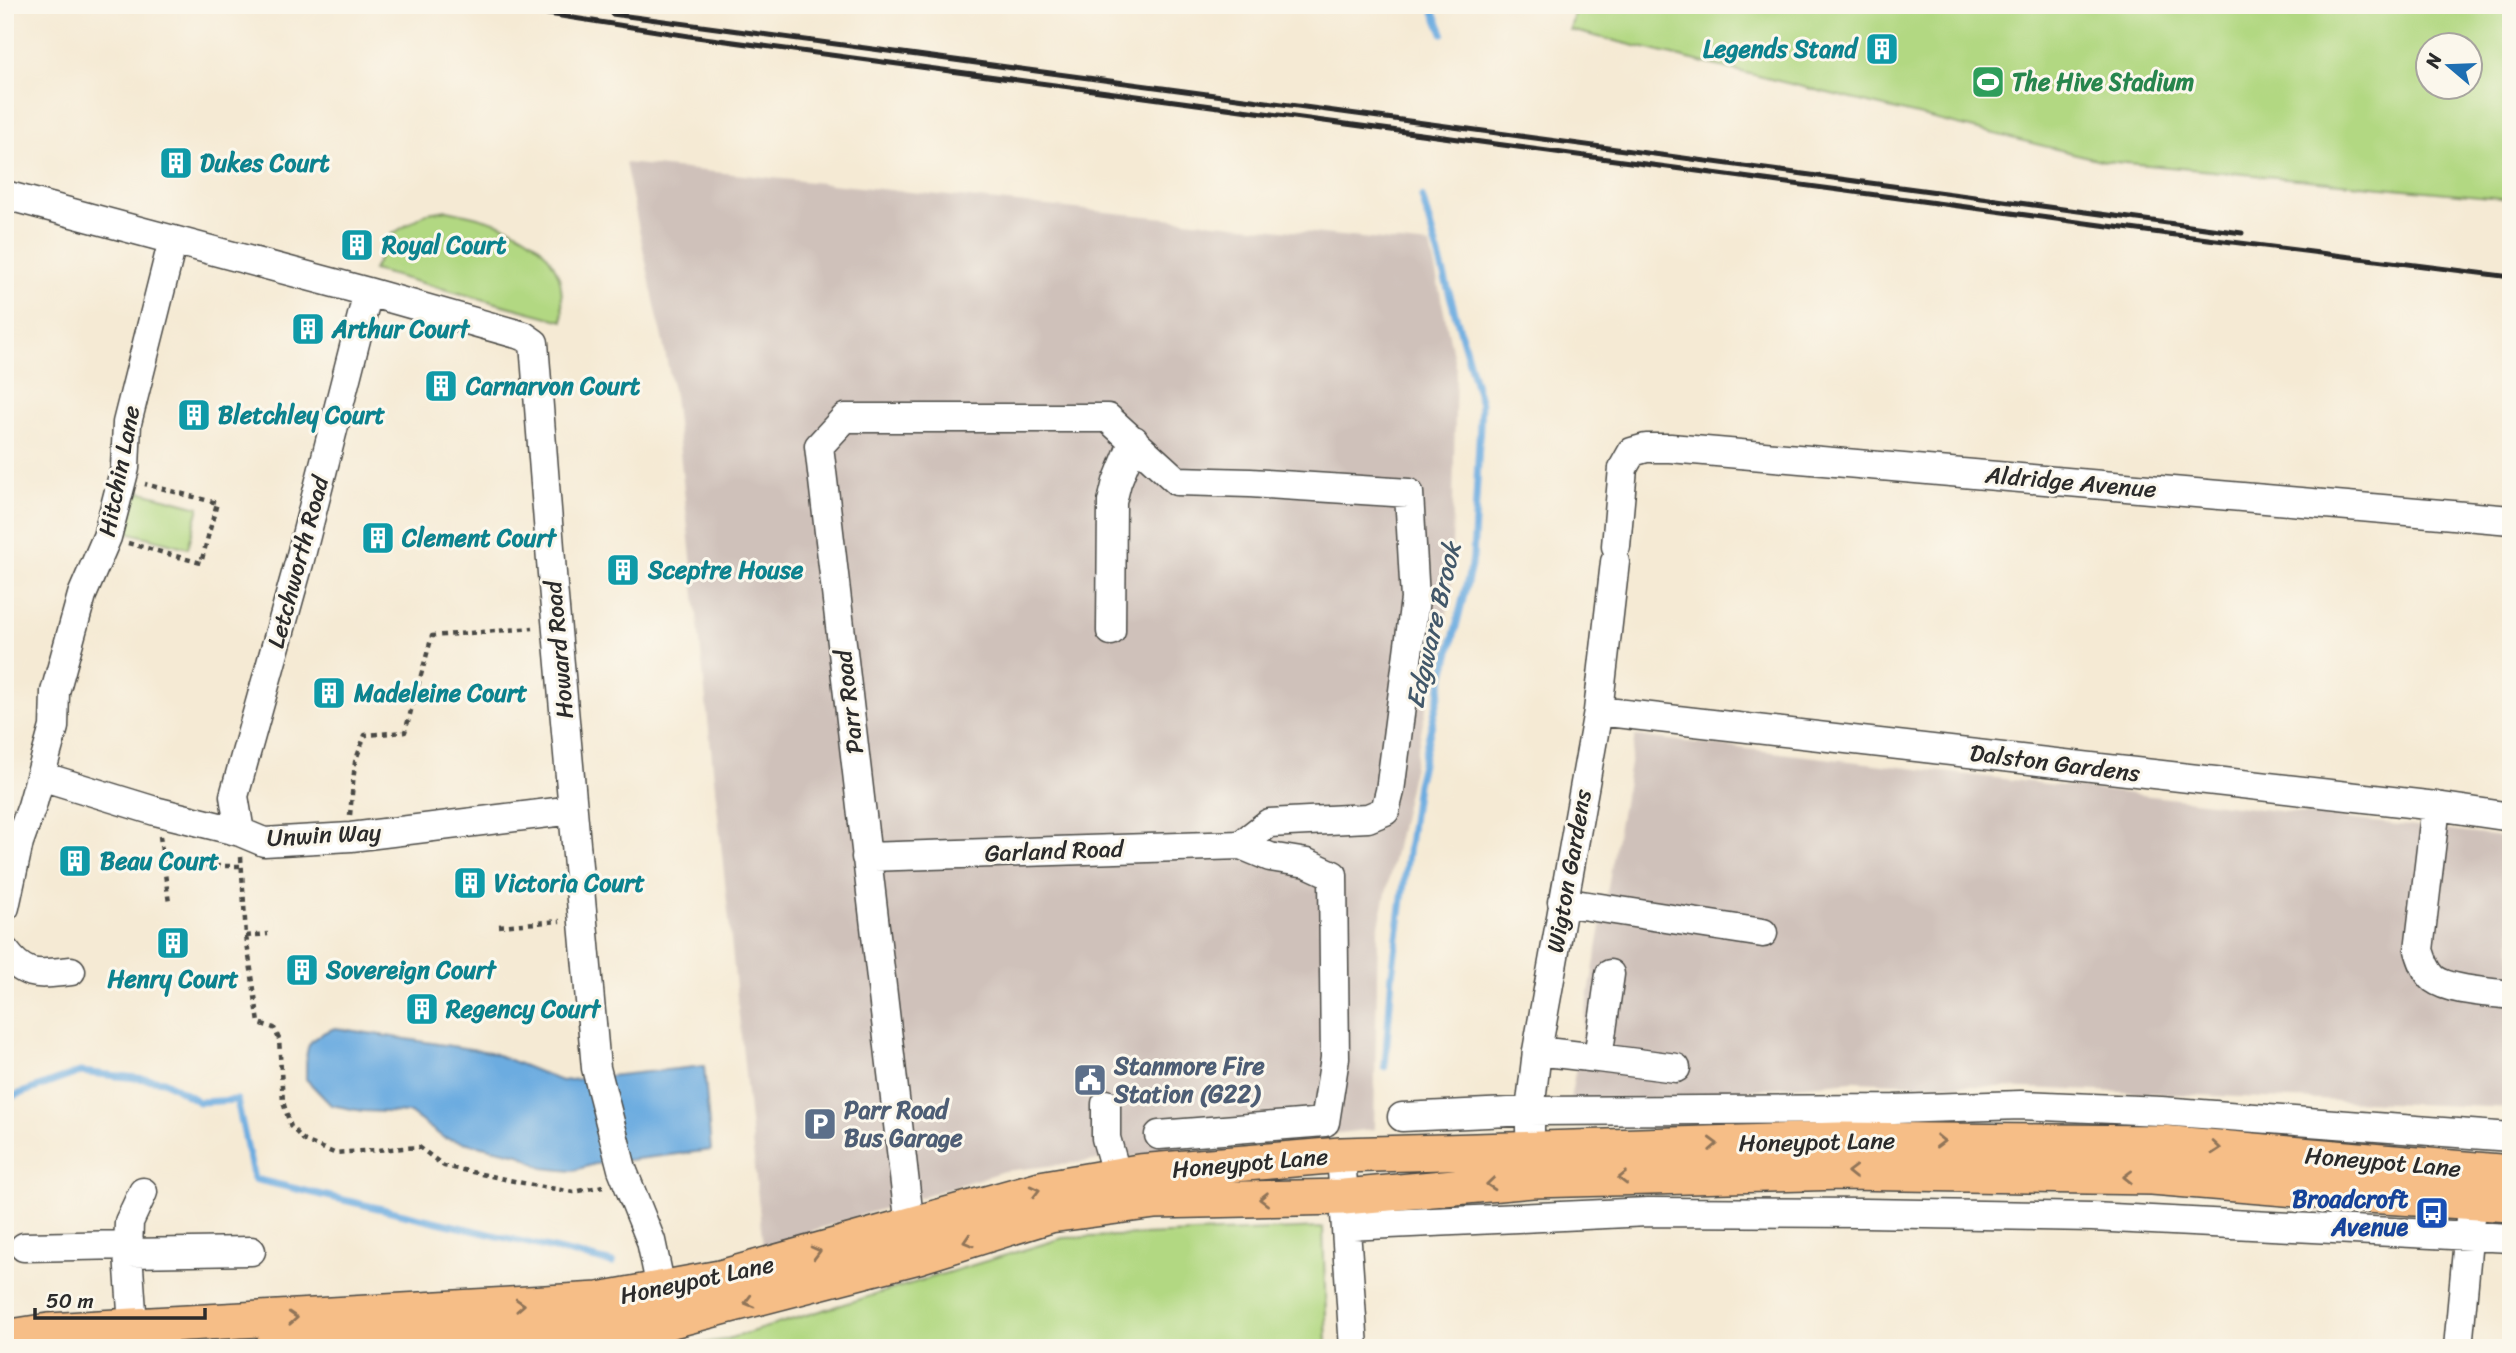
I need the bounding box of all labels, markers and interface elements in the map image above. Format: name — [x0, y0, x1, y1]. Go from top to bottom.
place label: Legends Stand — [1703, 28, 1859, 70]
building icon: Legends Stand — [1863, 30, 1901, 68]
north arrow — [2414, 32, 2484, 102]
text: N — [2415, 48, 2451, 73]
place label: The Hive Stadium — [2012, 61, 2194, 103]
sports icon: The Hive Stadium — [1969, 63, 2007, 101]
place label: Dukes Court — [200, 142, 330, 184]
building icon: Dukes Court — [157, 144, 195, 182]
place label: Royal Court — [381, 224, 507, 266]
building icon: Royal Court — [338, 226, 376, 264]
place label: Arthur Court — [331, 308, 470, 350]
building icon: Arthur Court — [289, 310, 327, 348]
place label: Carnarvon Court — [465, 365, 641, 407]
building icon: Carnarvon Court — [422, 367, 460, 405]
place label: Bletchley Court — [218, 394, 386, 436]
building icon: Bletchley Court — [175, 396, 213, 434]
street label: Hitchin Lane — [86, 402, 152, 540]
street label: Aldridge Avenue — [1983, 454, 2158, 510]
street label: Letchworth Road — [255, 470, 342, 653]
place label: Clement Court — [401, 517, 557, 559]
building icon: Clement Court — [359, 519, 397, 557]
water label: Edgware Brook — [1391, 535, 1475, 713]
place label: Sceptre House — [647, 549, 804, 591]
building icon: Sceptre House — [604, 551, 642, 589]
street label: Howard Road — [532, 577, 586, 720]
street label: Parr Road — [822, 646, 876, 756]
place label: Madeleine Court — [353, 672, 528, 714]
building icon: Madeleine Court — [310, 674, 348, 712]
street label: Dalston Gardens — [1968, 732, 2142, 794]
street label: Wigton Gardens — [1534, 785, 1604, 956]
street label: Unwin Way — [266, 811, 383, 859]
street label: Garland Road — [984, 828, 1125, 874]
place label: Beau Court — [100, 840, 220, 882]
building icon: Beau Court — [56, 842, 94, 880]
place label: Victoria Court — [494, 862, 645, 904]
building icon: Victoria Court — [451, 864, 489, 902]
building icon: Henry Court — [154, 924, 192, 962]
place label: Sovereign Court — [325, 949, 497, 991]
building icon: Sovereign Court — [283, 951, 321, 989]
place label: Henry Court — [108, 958, 239, 1000]
place label: Regency Court — [445, 988, 602, 1030]
building icon: Regency Court — [403, 990, 441, 1028]
place label: Stanmore Fire Station (G22) — [1113, 1045, 1265, 1115]
public building icon: Stanmore Fire Station (G22) — [1071, 1061, 1109, 1099]
place label: Parr Road Bus Garage — [844, 1089, 963, 1159]
parking icon: Parr Road Bus Garage — [801, 1105, 839, 1143]
street label: Honeypot Lane — [1738, 1120, 1896, 1164]
one-way arrow — [1935, 1133, 1946, 1149]
street label: Honeypot Lane — [2303, 1134, 2463, 1190]
street label: Honeypot Lane — [1170, 1135, 1330, 1191]
one-way arrow — [1707, 1136, 1718, 1151]
one-way arrow — [2211, 1140, 2222, 1155]
one-way arrow — [1846, 1164, 1856, 1180]
one-way arrow — [2122, 1169, 2133, 1185]
one-way arrow — [1617, 1170, 1628, 1185]
one-way arrow — [1485, 1176, 1496, 1191]
place label: Broadcroft Avenue — [2292, 1178, 2409, 1248]
one-way arrow — [1028, 1185, 1040, 1199]
one-way arrow — [1259, 1191, 1270, 1206]
bus stop icon: Broadcroft Avenue — [2413, 1194, 2451, 1232]
one-way arrow — [962, 1232, 974, 1247]
street label: Honeypot Lane — [616, 1243, 778, 1317]
one-way arrow — [809, 1246, 821, 1260]
scale bar — [35, 1276, 205, 1320]
text: 50 m — [46, 1282, 94, 1320]
one-way arrow — [743, 1293, 755, 1308]
one-way arrow — [515, 1298, 526, 1313]
one-way arrow — [288, 1311, 299, 1326]

